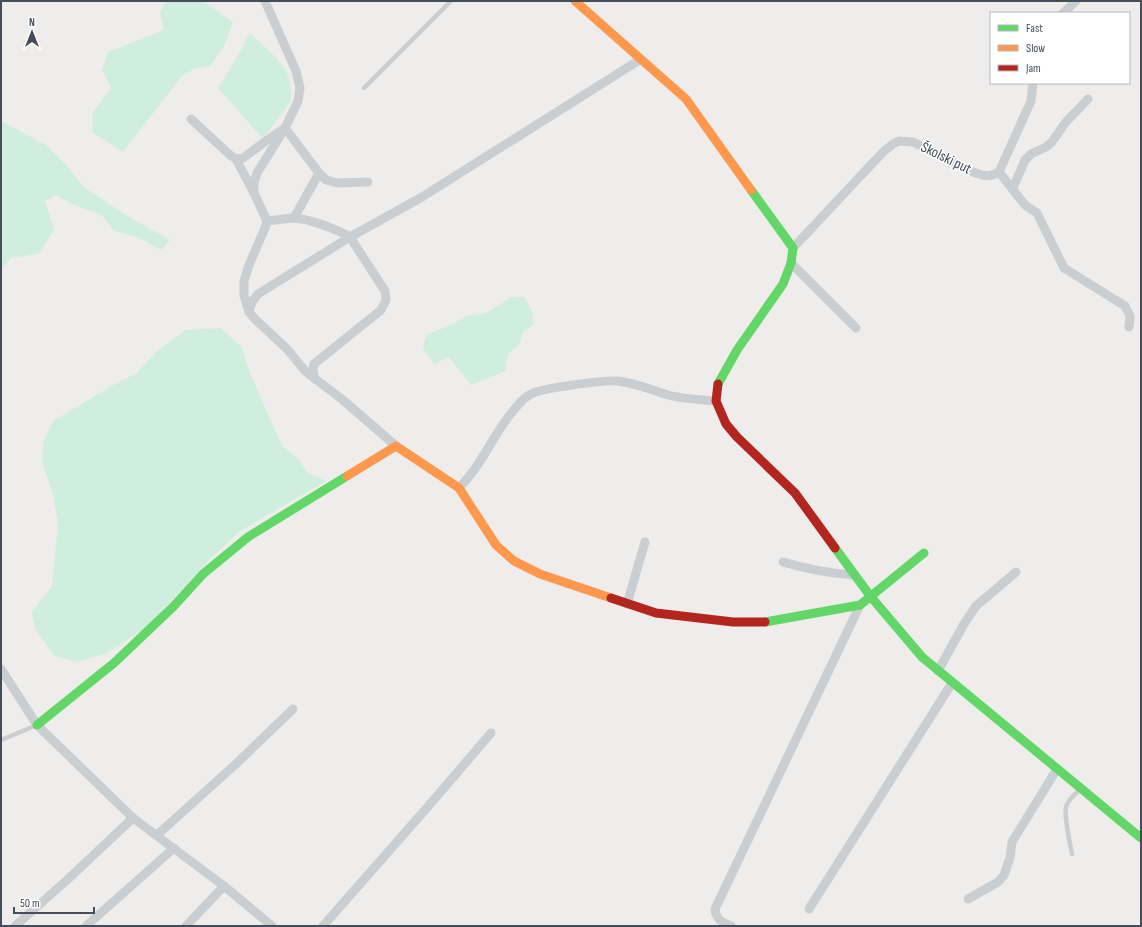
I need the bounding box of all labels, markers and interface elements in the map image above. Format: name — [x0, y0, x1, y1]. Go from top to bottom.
north arrow — [12, 12, 52, 52]
legend — [990, 12, 1130, 84]
text: N — [29, 16, 35, 29]
text: Fast — [1026, 21, 1043, 36]
text: Slow — [1026, 41, 1045, 56]
text: Jam — [1025, 61, 1041, 76]
street label: Školski put — [917, 138, 975, 179]
scale bar — [14, 889, 94, 915]
text: 50 m — [20, 896, 40, 911]

